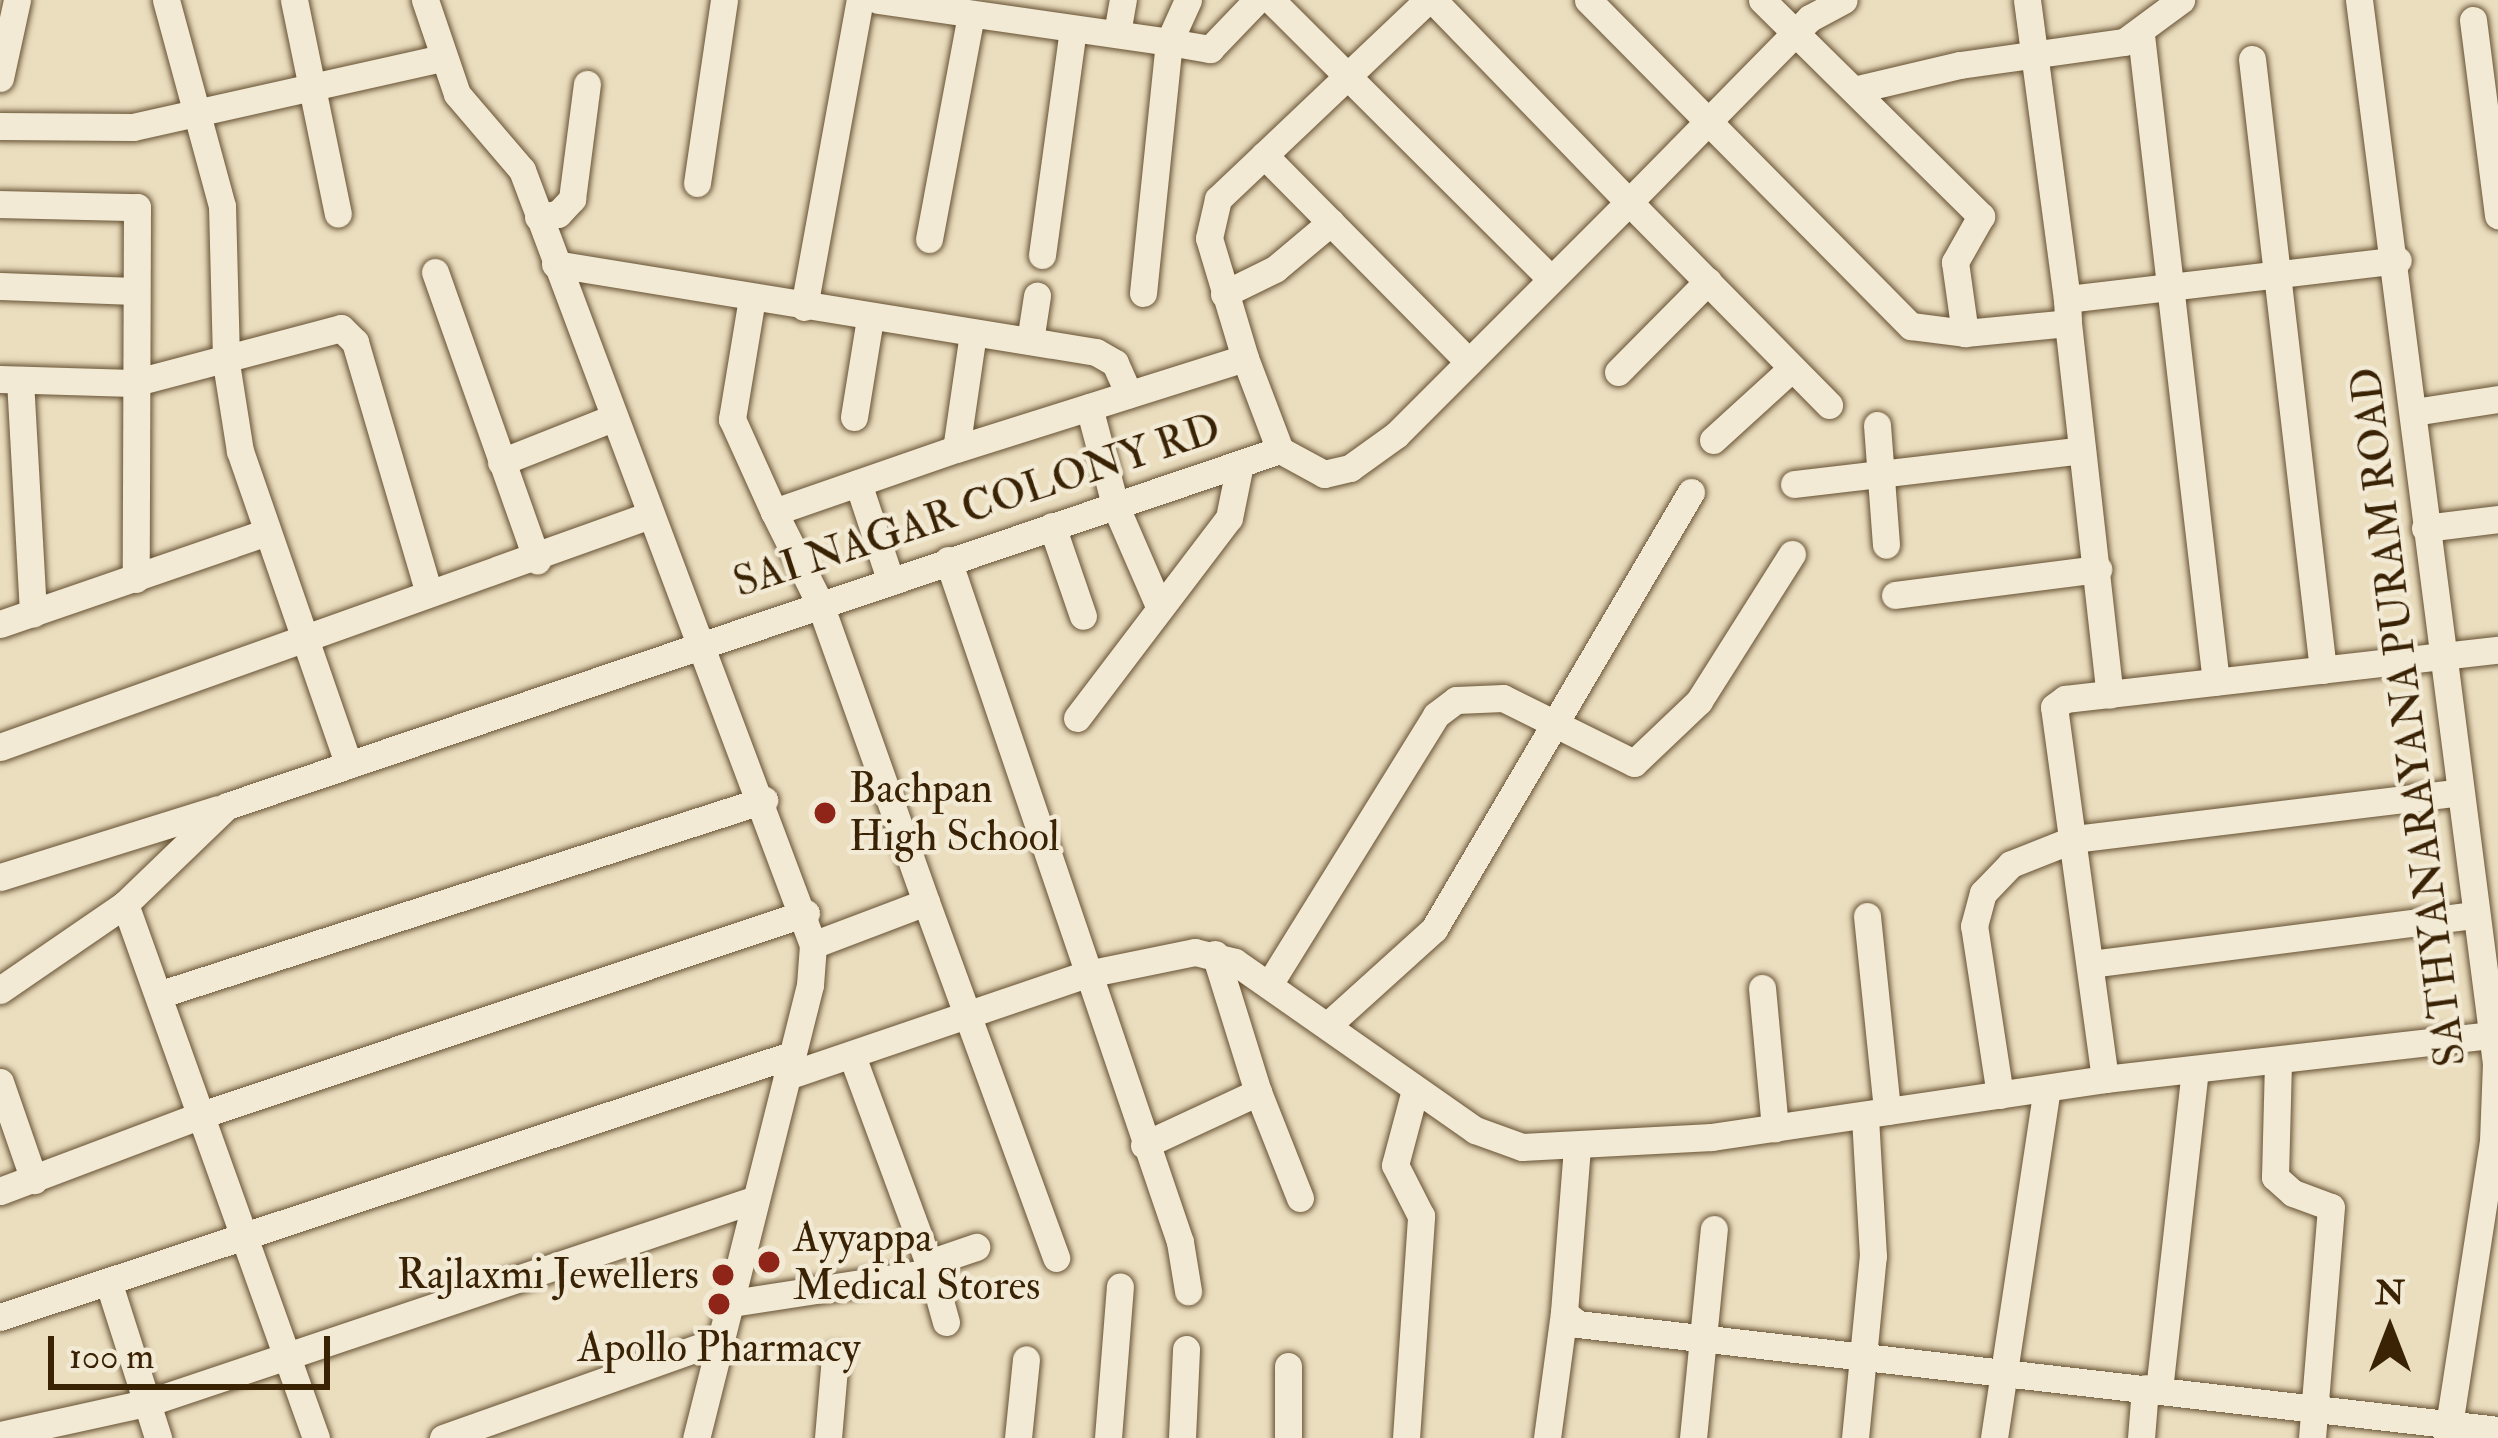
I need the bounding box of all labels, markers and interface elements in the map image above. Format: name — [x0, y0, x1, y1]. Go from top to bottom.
street label: SATHYANARAYANA PURAM ROAD — [2341, 365, 2477, 1069]
street label: SAI NAGAR COLONY RD — [727, 403, 1227, 609]
place label: Bachpan High School — [849, 764, 1059, 862]
marker: Bachpan High School — [812, 800, 838, 826]
place label: Ayyappa Medical Stores — [793, 1213, 1040, 1312]
marker: Ayyappa Medical Stores — [756, 1249, 782, 1275]
place label: Rajlaxmi Jewellers — [397, 1250, 699, 1300]
marker: Rajlaxmi Jewellers — [710, 1262, 736, 1288]
north arrow — [2330, 1270, 2450, 1390]
text: N — [2375, 1273, 2405, 1314]
marker: Apollo Pharmacy — [706, 1291, 732, 1317]
scale bar — [54, 1312, 336, 1386]
place label: Apollo Pharmacy — [577, 1323, 861, 1373]
text: 100 m — [69, 1334, 154, 1379]

